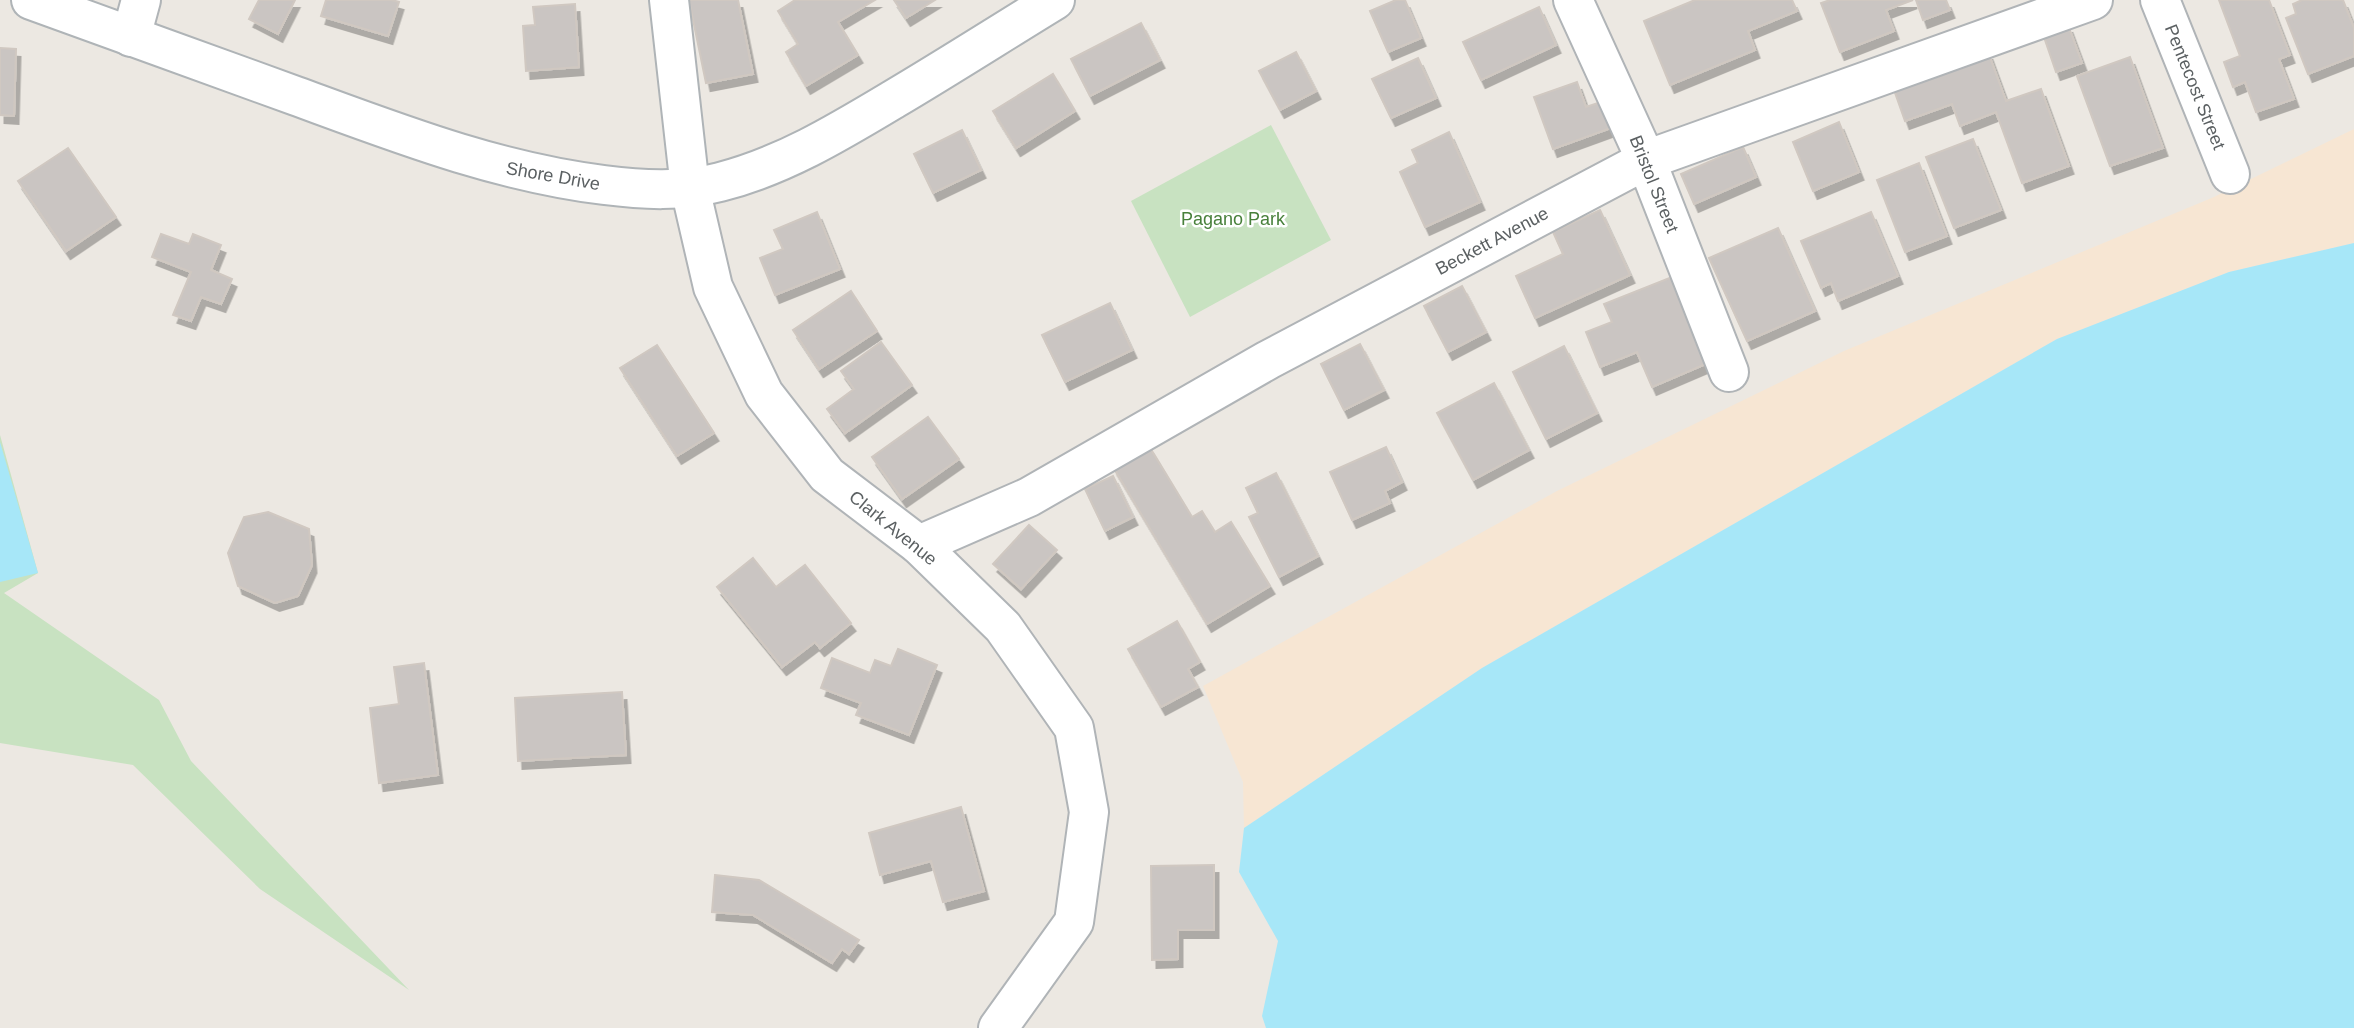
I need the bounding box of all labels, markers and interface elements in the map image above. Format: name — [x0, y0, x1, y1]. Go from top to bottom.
street label: Pentecost Street — [2161, 22, 2229, 152]
street label: Bristol Street — [1625, 132, 1683, 236]
street label: Shore Drive — [504, 158, 602, 194]
street label: Beckett Avenue — [1432, 203, 1552, 279]
park label: Pagano Park — [1181, 209, 1286, 229]
street label: Clark Avenue — [845, 487, 941, 569]

